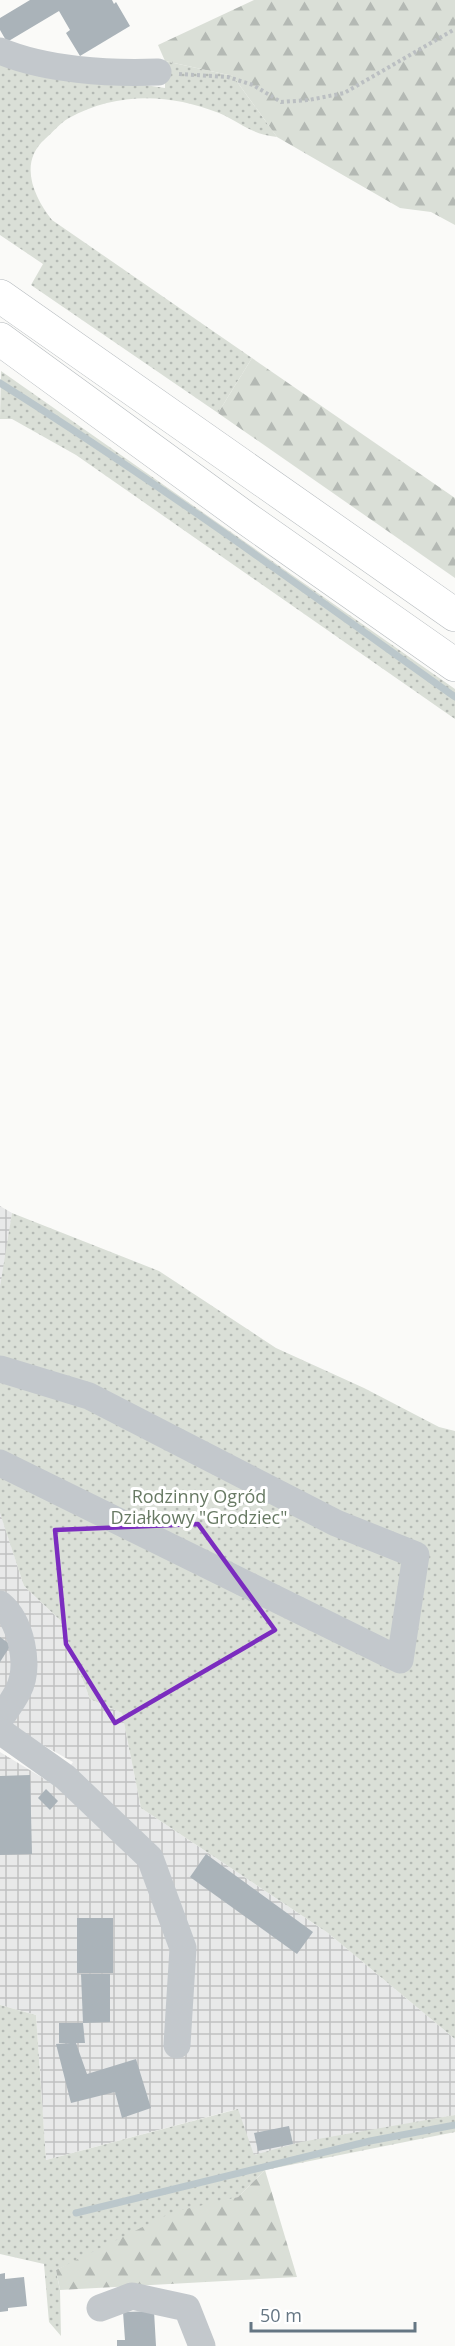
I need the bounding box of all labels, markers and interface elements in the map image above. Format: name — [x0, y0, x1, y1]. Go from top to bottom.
park label: Rodzinny Ogród Działkowy "Grodziec" — [111, 1484, 287, 1529]
scale bar — [251, 2295, 414, 2333]
text: 50 m — [260, 2303, 302, 2327]

